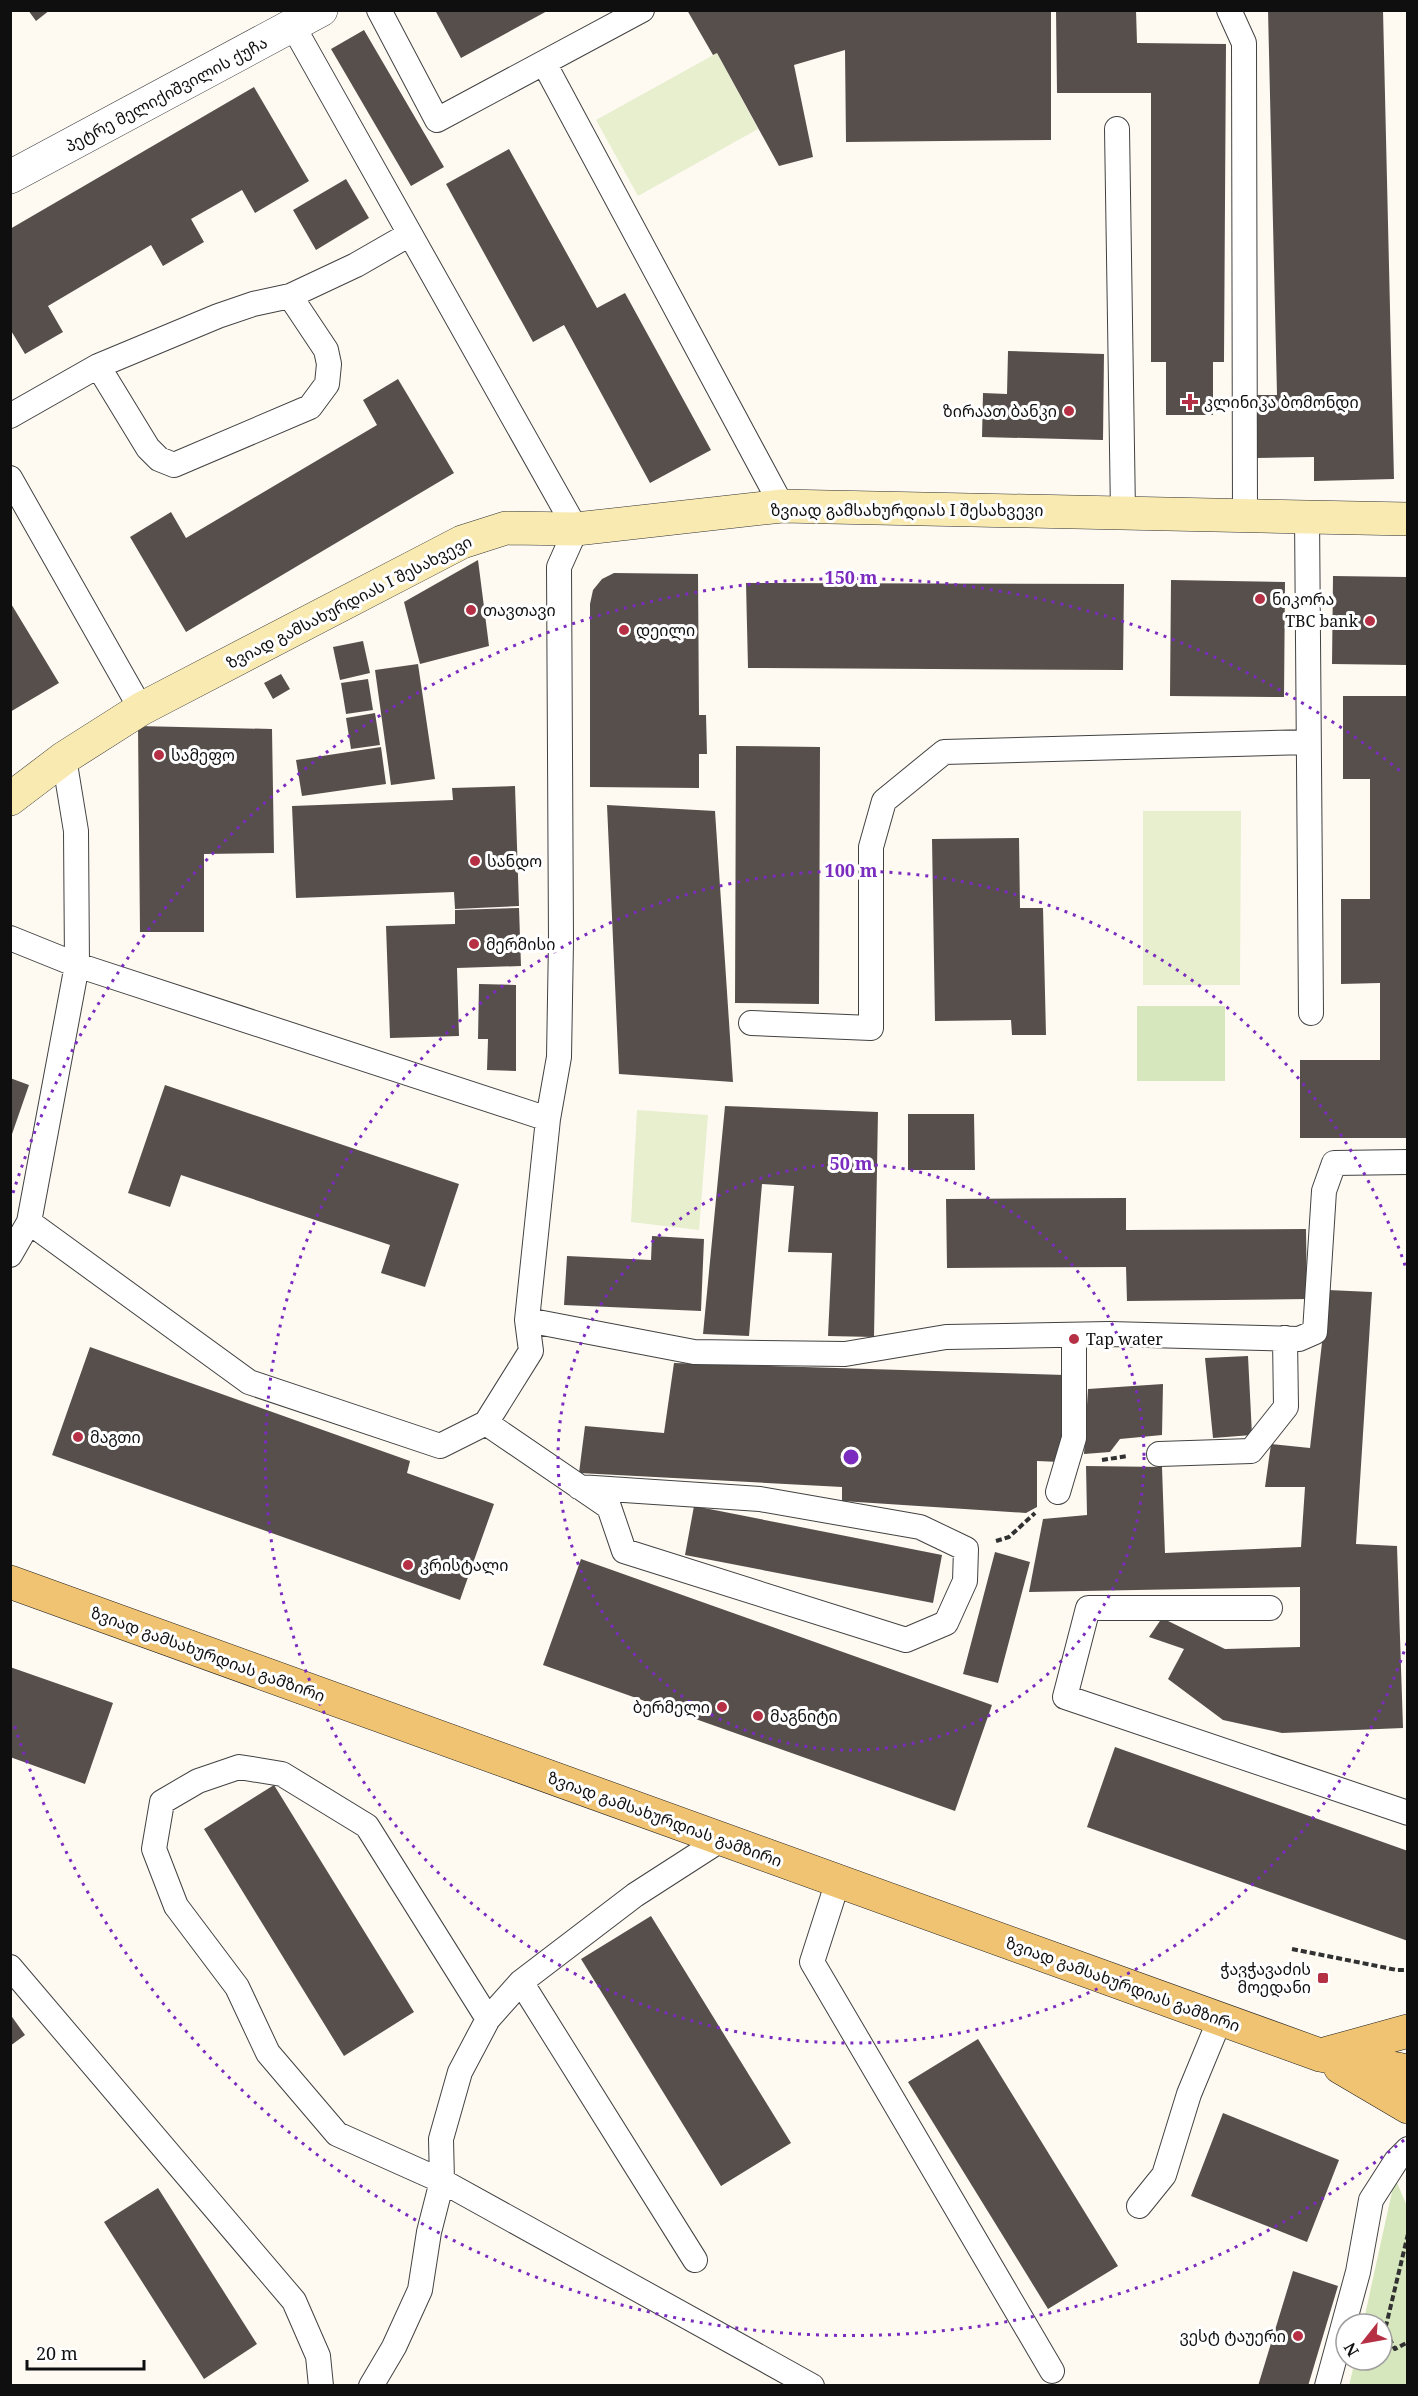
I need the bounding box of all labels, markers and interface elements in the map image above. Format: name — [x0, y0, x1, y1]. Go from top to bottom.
street label: პეტრე მელიქიშვილის ქუჩა — [61, 31, 271, 157]
place label: კლინიკა ბომონდი — [1204, 391, 1359, 413]
marker: კლინიკა ბომონდი — [1181, 393, 1199, 411]
place label: ზირაათ ბანკი — [943, 400, 1057, 422]
marker: ზირაათ ბანკი — [1062, 404, 1076, 418]
street label: ზვიად გამსახურდიას I შესახვევი — [771, 499, 1043, 521]
street label: ზვიად გამსახურდიას I შესახვევი — [222, 530, 476, 674]
text: 150 m — [825, 565, 878, 589]
place label: ნიკორა — [1272, 588, 1334, 610]
marker: ნიკორა — [1253, 592, 1267, 606]
place label: თავთავი — [483, 599, 556, 621]
marker: თავთავი — [464, 603, 478, 617]
place label: TBC bank — [1285, 610, 1359, 632]
marker: TBC bank — [1363, 614, 1377, 628]
place label: დეილი — [636, 619, 695, 641]
marker: დეილი — [617, 623, 631, 637]
place label: სამეფო — [171, 744, 235, 766]
marker: სამეფო — [152, 748, 166, 762]
place label: სანდო — [487, 850, 542, 872]
marker: სანდო — [468, 854, 482, 868]
text: 100 m — [825, 858, 878, 882]
place label: მერმისი — [486, 933, 555, 955]
marker: მერმისი — [467, 937, 481, 951]
text: 50 m — [830, 1151, 873, 1175]
place label: Tap water — [1086, 1328, 1163, 1350]
marker: Tap water — [1067, 1332, 1081, 1346]
place label: მაგთი — [90, 1426, 141, 1448]
marker: მაგთი — [71, 1430, 85, 1444]
centre of rings — [841, 1447, 861, 1467]
place label: კრისტალი — [420, 1554, 508, 1576]
marker: კრისტალი — [401, 1558, 415, 1572]
street label: ზვიად გამსახურდიას გამზირი — [88, 1601, 328, 1707]
place label: ბერმელი — [633, 1696, 710, 1718]
marker: ბერმელი — [715, 1700, 729, 1714]
place label: მაგნიტი — [770, 1705, 838, 1727]
marker: მაგნიტი — [751, 1709, 765, 1723]
street label: ზვიად გამსახურდიას გამზირი — [545, 1766, 785, 1872]
street label: ზვიად გამსახურდიას გამზირი — [1003, 1931, 1243, 2037]
place label: ჭავჭავაძის მოედანი — [1220, 1958, 1311, 1998]
marker: ჭავჭავაძის მოედანი — [1316, 1971, 1330, 1985]
north arrow — [1334, 2312, 1394, 2372]
place label: ვესტ ტაუერი — [1179, 2325, 1286, 2347]
marker: ვესტ ტაუერი — [1291, 2329, 1305, 2343]
scale bar — [27, 2333, 144, 2371]
text: N — [1338, 2338, 1364, 2361]
text: 20 m — [36, 2341, 78, 2365]

